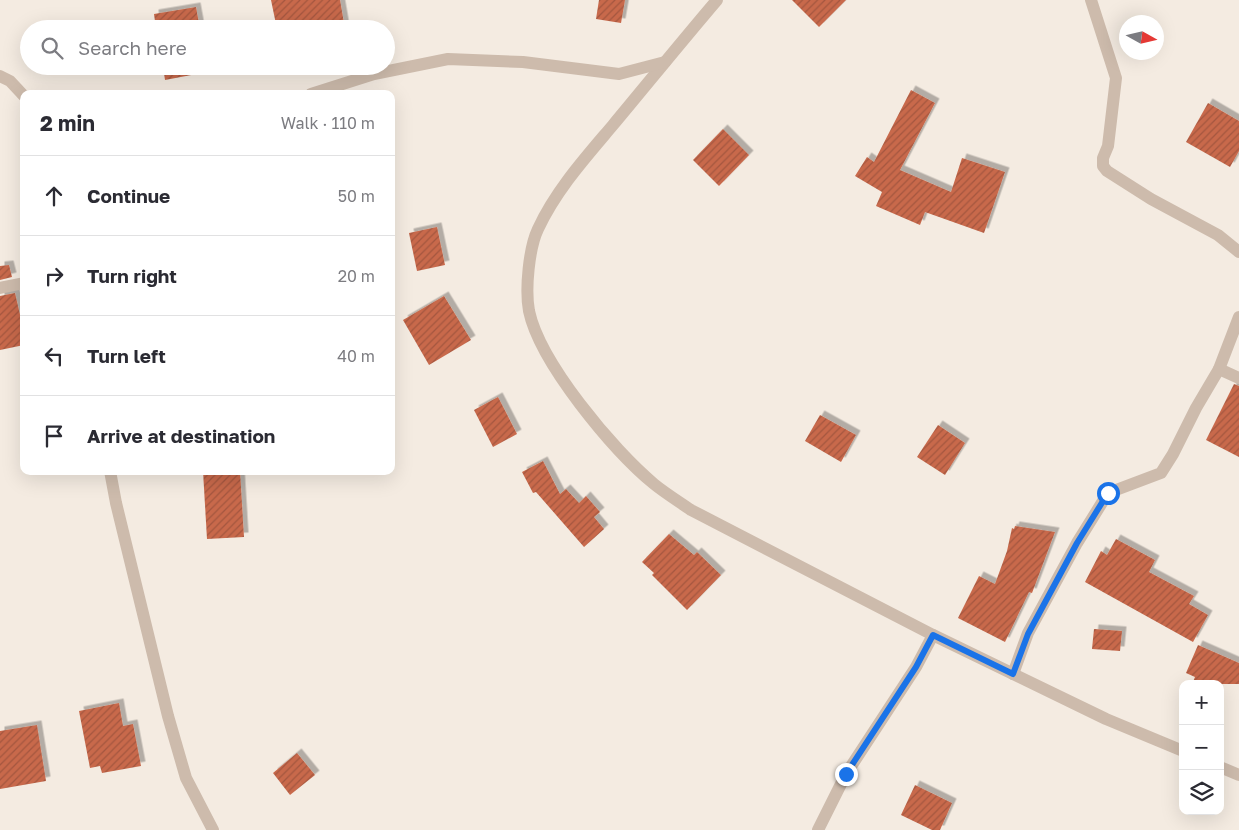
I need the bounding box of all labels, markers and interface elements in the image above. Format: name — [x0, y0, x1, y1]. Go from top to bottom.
north arrow — [1119, 15, 1164, 60]
search box — [20, 20, 395, 75]
icon: search — [38, 34, 66, 62]
text: Search here — [78, 36, 187, 59]
text: 2 min — [40, 110, 95, 136]
text: Walk · 110 m — [281, 113, 375, 133]
icon: ahead — [40, 182, 68, 210]
text: Continue — [87, 184, 170, 207]
text: 50 m — [338, 186, 375, 206]
icon: right — [40, 262, 68, 290]
text: Turn right — [87, 264, 177, 287]
text: 20 m — [338, 266, 375, 286]
icon: left — [40, 342, 68, 370]
text: Turn left — [87, 344, 166, 367]
text: 40 m — [337, 346, 375, 366]
icon: arrive — [40, 422, 68, 450]
text: Arrive at destination — [87, 424, 275, 447]
route start — [1097, 482, 1120, 505]
map controls — [1179, 680, 1224, 815]
button: + — [1179, 680, 1224, 725]
button: − — [1179, 725, 1224, 770]
route end — [835, 763, 858, 786]
button: layers — [1179, 770, 1224, 815]

